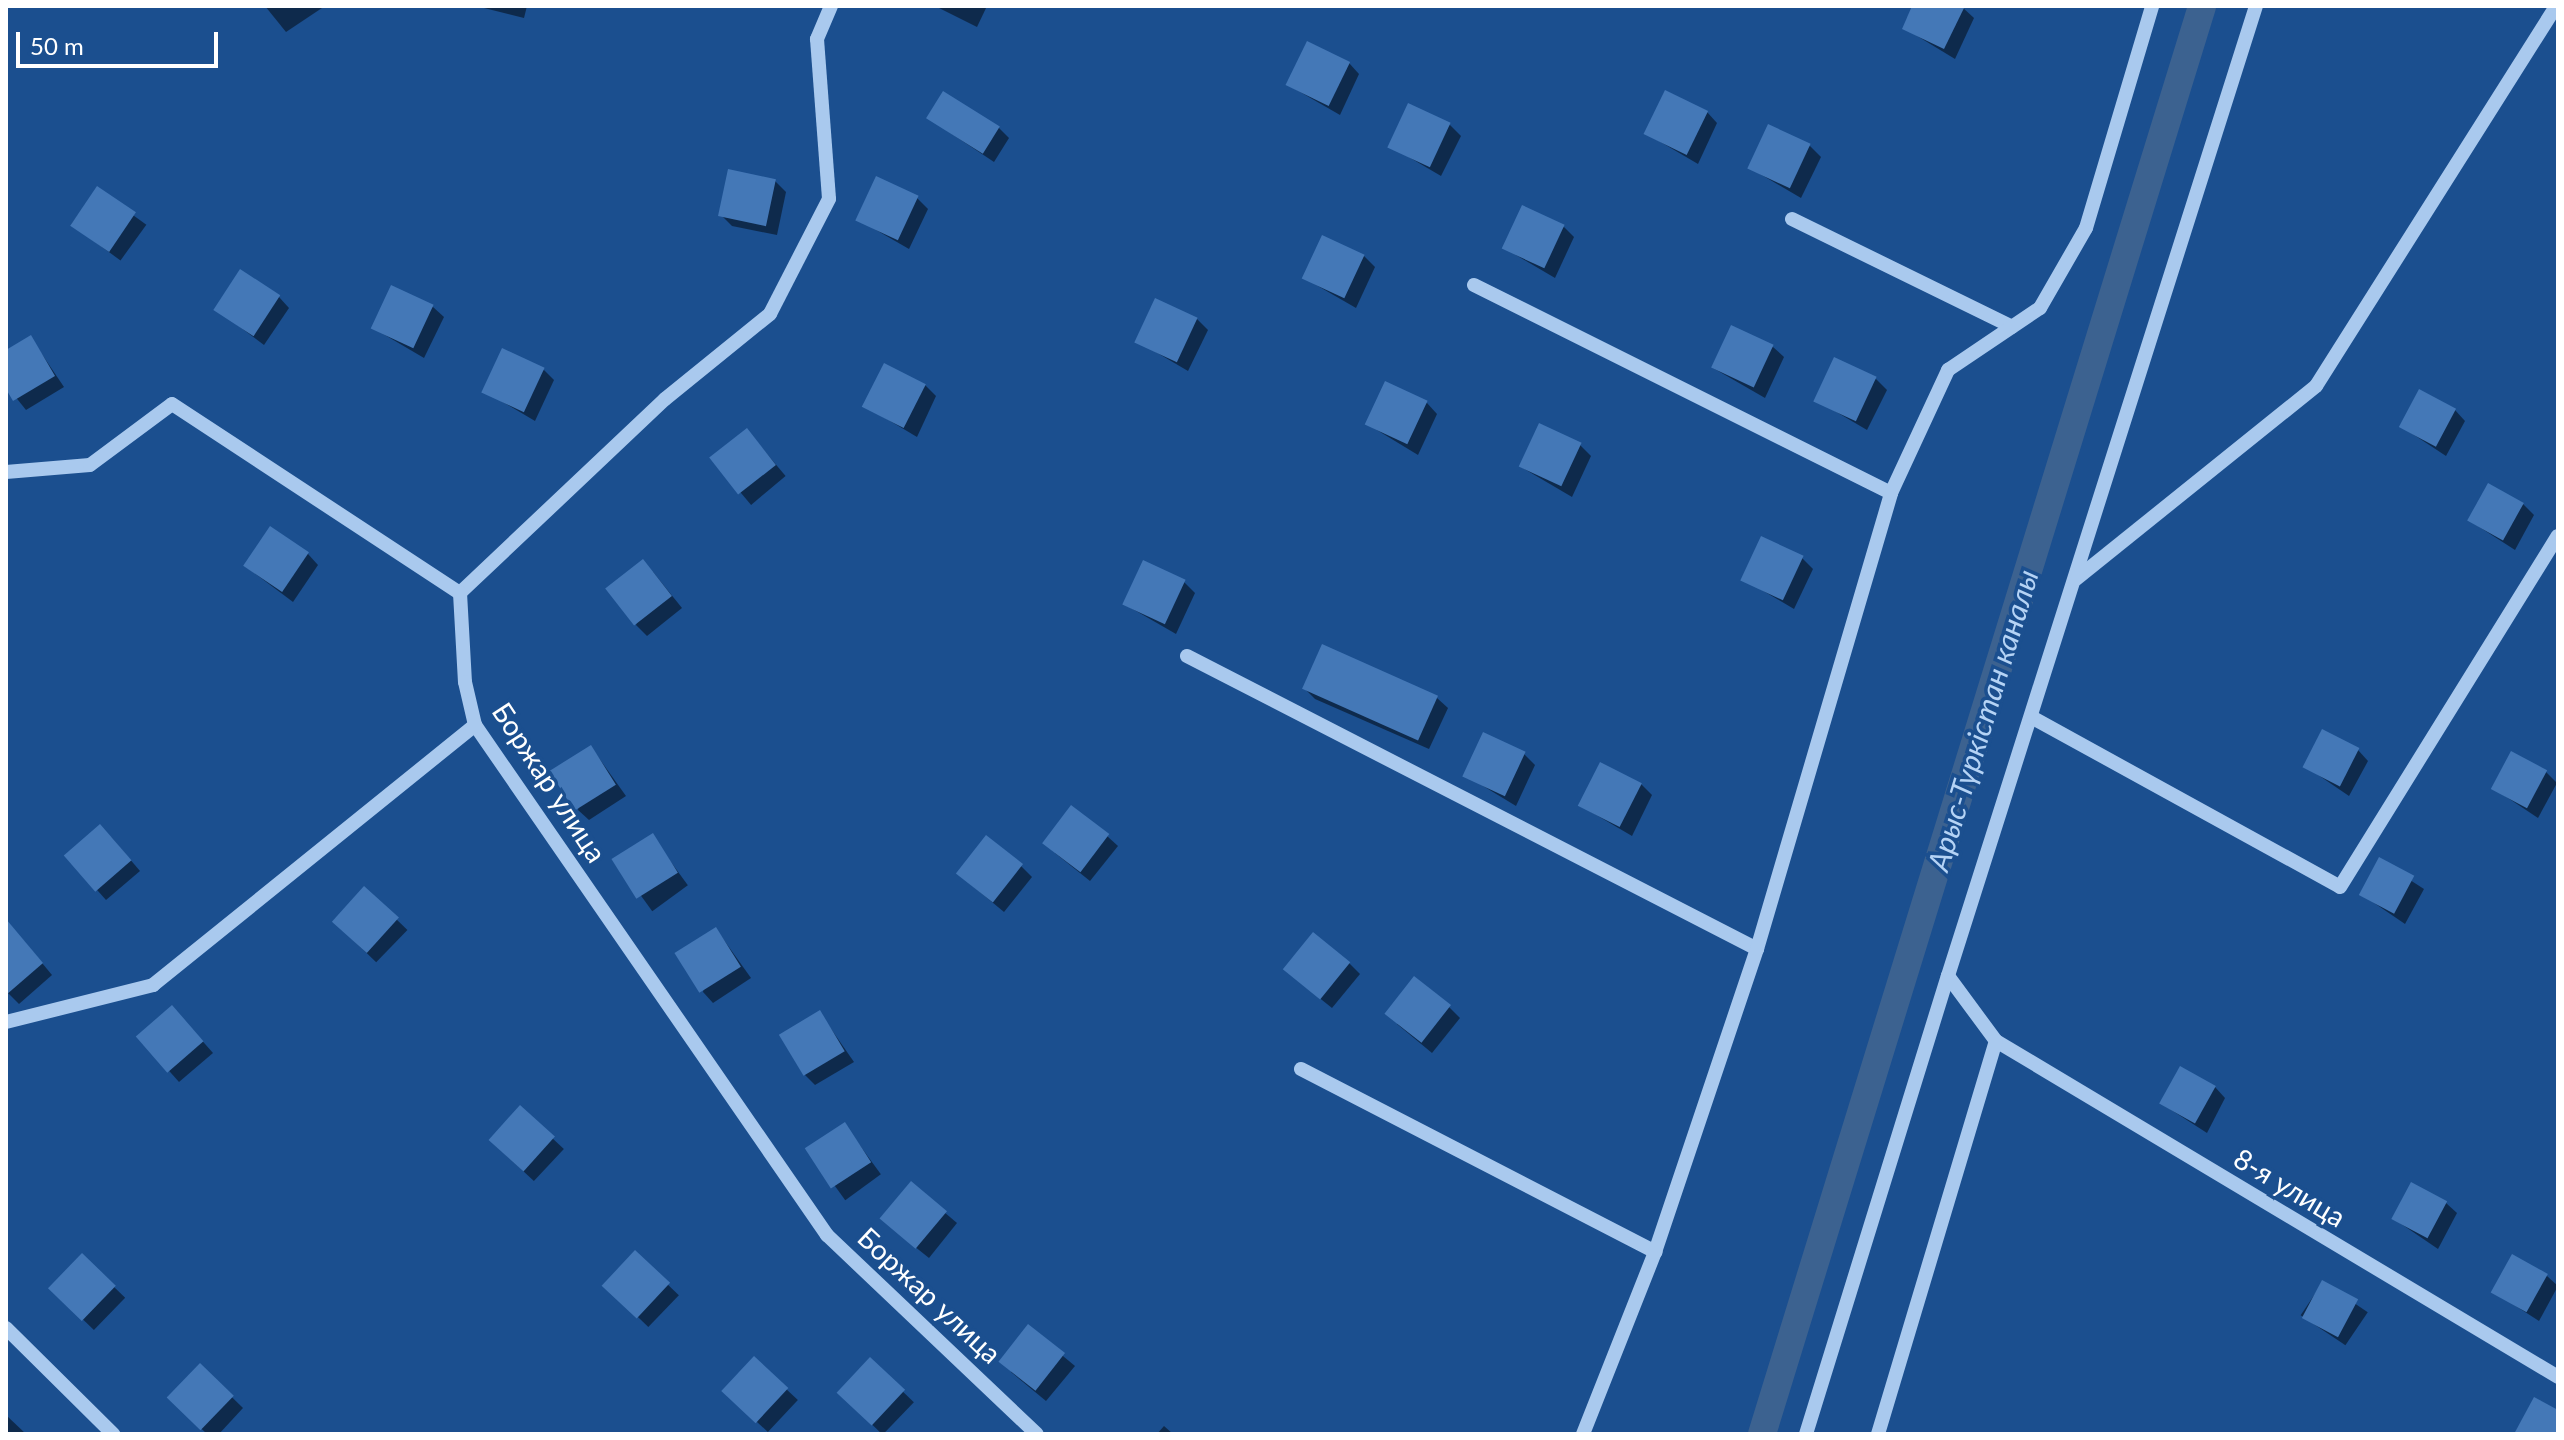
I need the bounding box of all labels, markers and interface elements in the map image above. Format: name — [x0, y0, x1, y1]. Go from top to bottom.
scale bar — [20, 16, 222, 66]
text: 50 m — [30, 31, 84, 60]
water label: Арыс-Түркістан каналы — [1919, 565, 2045, 875]
street label: Боржар улица — [486, 696, 614, 868]
street label: 8-я улица — [2228, 1141, 2352, 1233]
street label: Боржар улица — [851, 1220, 1009, 1370]

